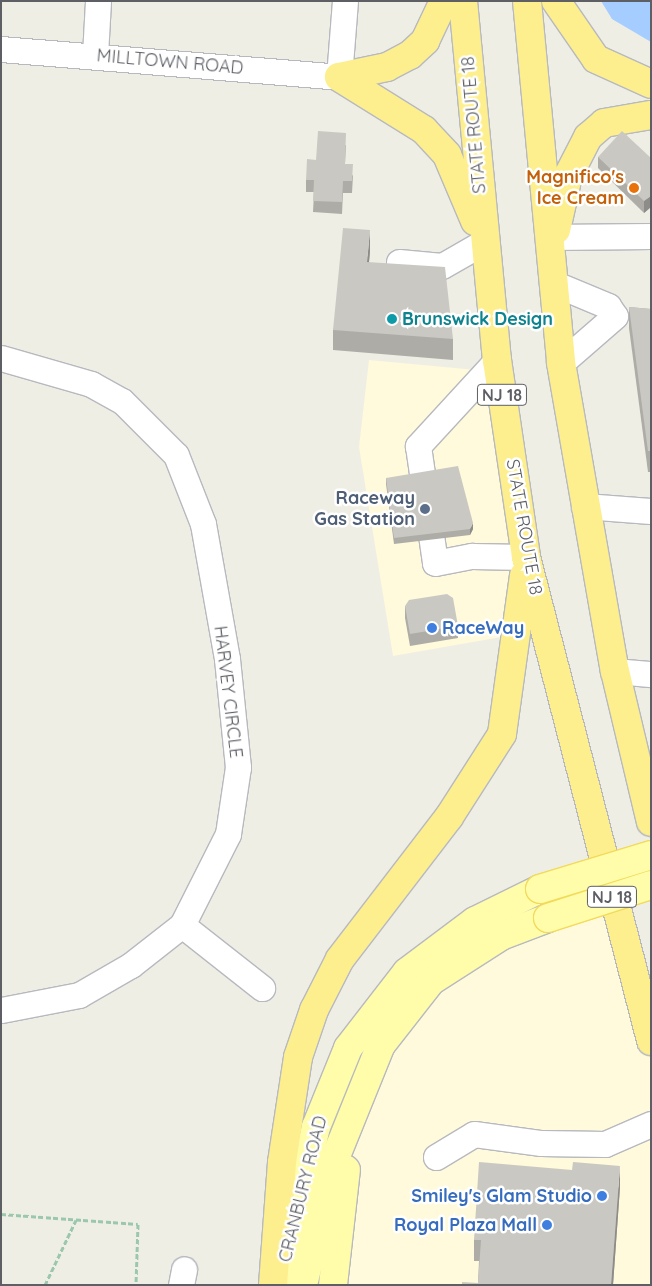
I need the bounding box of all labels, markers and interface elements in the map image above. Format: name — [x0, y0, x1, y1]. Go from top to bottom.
street label: MILLTOWN ROAD — [96, 45, 244, 79]
street label: STATE ROUTE 18 — [457, 55, 491, 195]
place label: Magnifico's Ice Cream — [526, 167, 624, 210]
marker: Magnifico's Ice Cream — [628, 182, 640, 194]
place label: Brunswick Design — [402, 308, 553, 330]
marker: Brunswick Design — [386, 313, 398, 325]
road number: NJ 18 — [476, 382, 528, 408]
street label: STATE ROUTE 18 — [501, 457, 547, 597]
place label: Raceway Gas Station — [314, 488, 415, 530]
marker: Raceway Gas Station — [419, 503, 431, 515]
place label: RaceWay — [442, 617, 524, 639]
marker: RaceWay — [426, 622, 438, 634]
street label: HARVEY CIRCLE — [209, 625, 247, 759]
road number: NJ 18 — [586, 884, 638, 910]
street label: CRANBURY ROAD — [274, 1114, 332, 1264]
place label: Smiley's Glam Studio — [411, 1185, 592, 1207]
marker: Smiley's Glam Studio — [596, 1190, 608, 1202]
place label: Royal Plaza Mall — [394, 1214, 537, 1236]
marker: Royal Plaza Mall — [541, 1219, 553, 1231]

